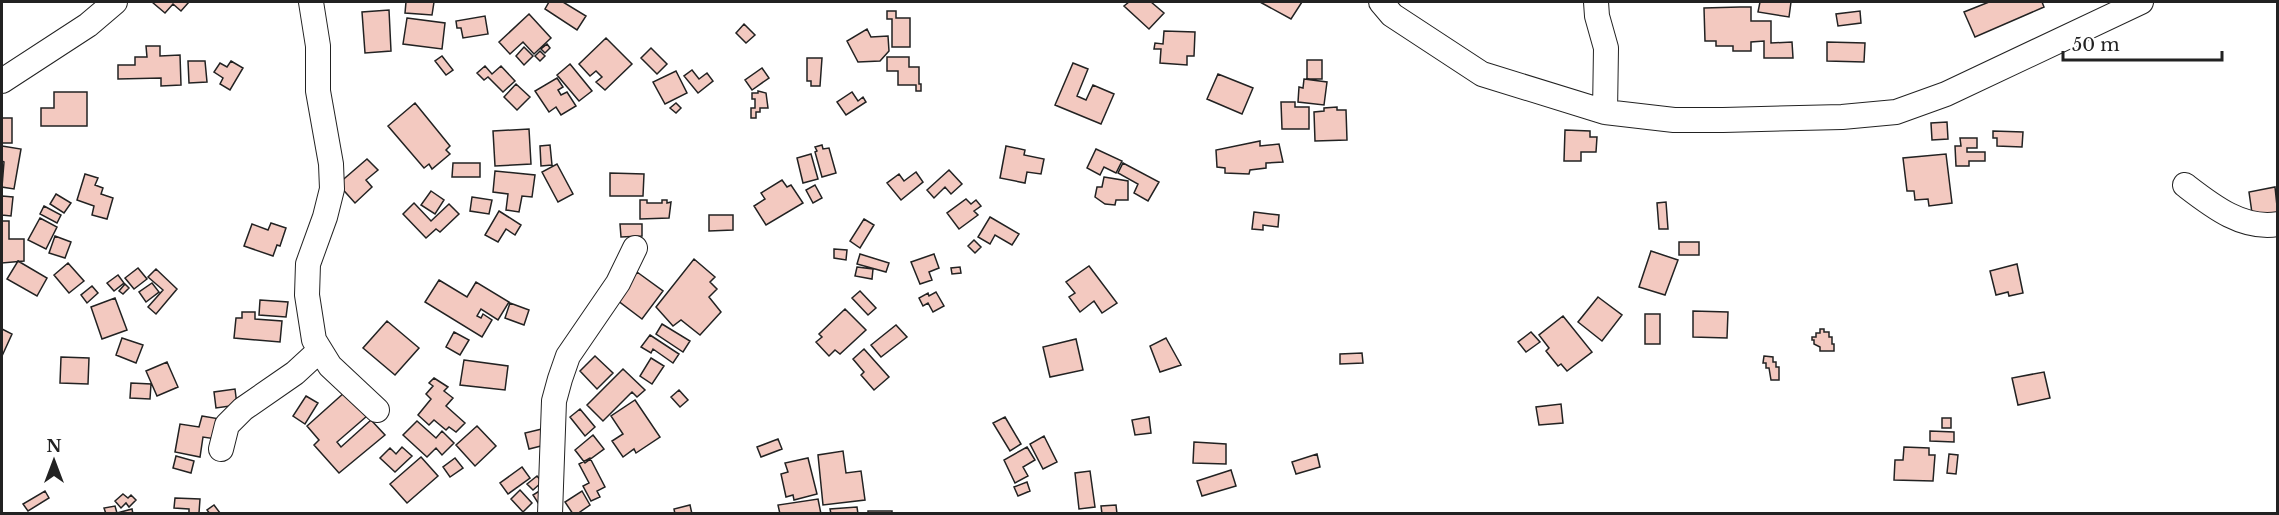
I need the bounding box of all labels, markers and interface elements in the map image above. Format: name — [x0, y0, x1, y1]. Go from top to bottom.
scale bar — [2063, 24, 2222, 62]
text: 50 m — [2072, 34, 2120, 56]
north arrow — [24, 431, 84, 491]
text: N — [46, 436, 62, 456]

